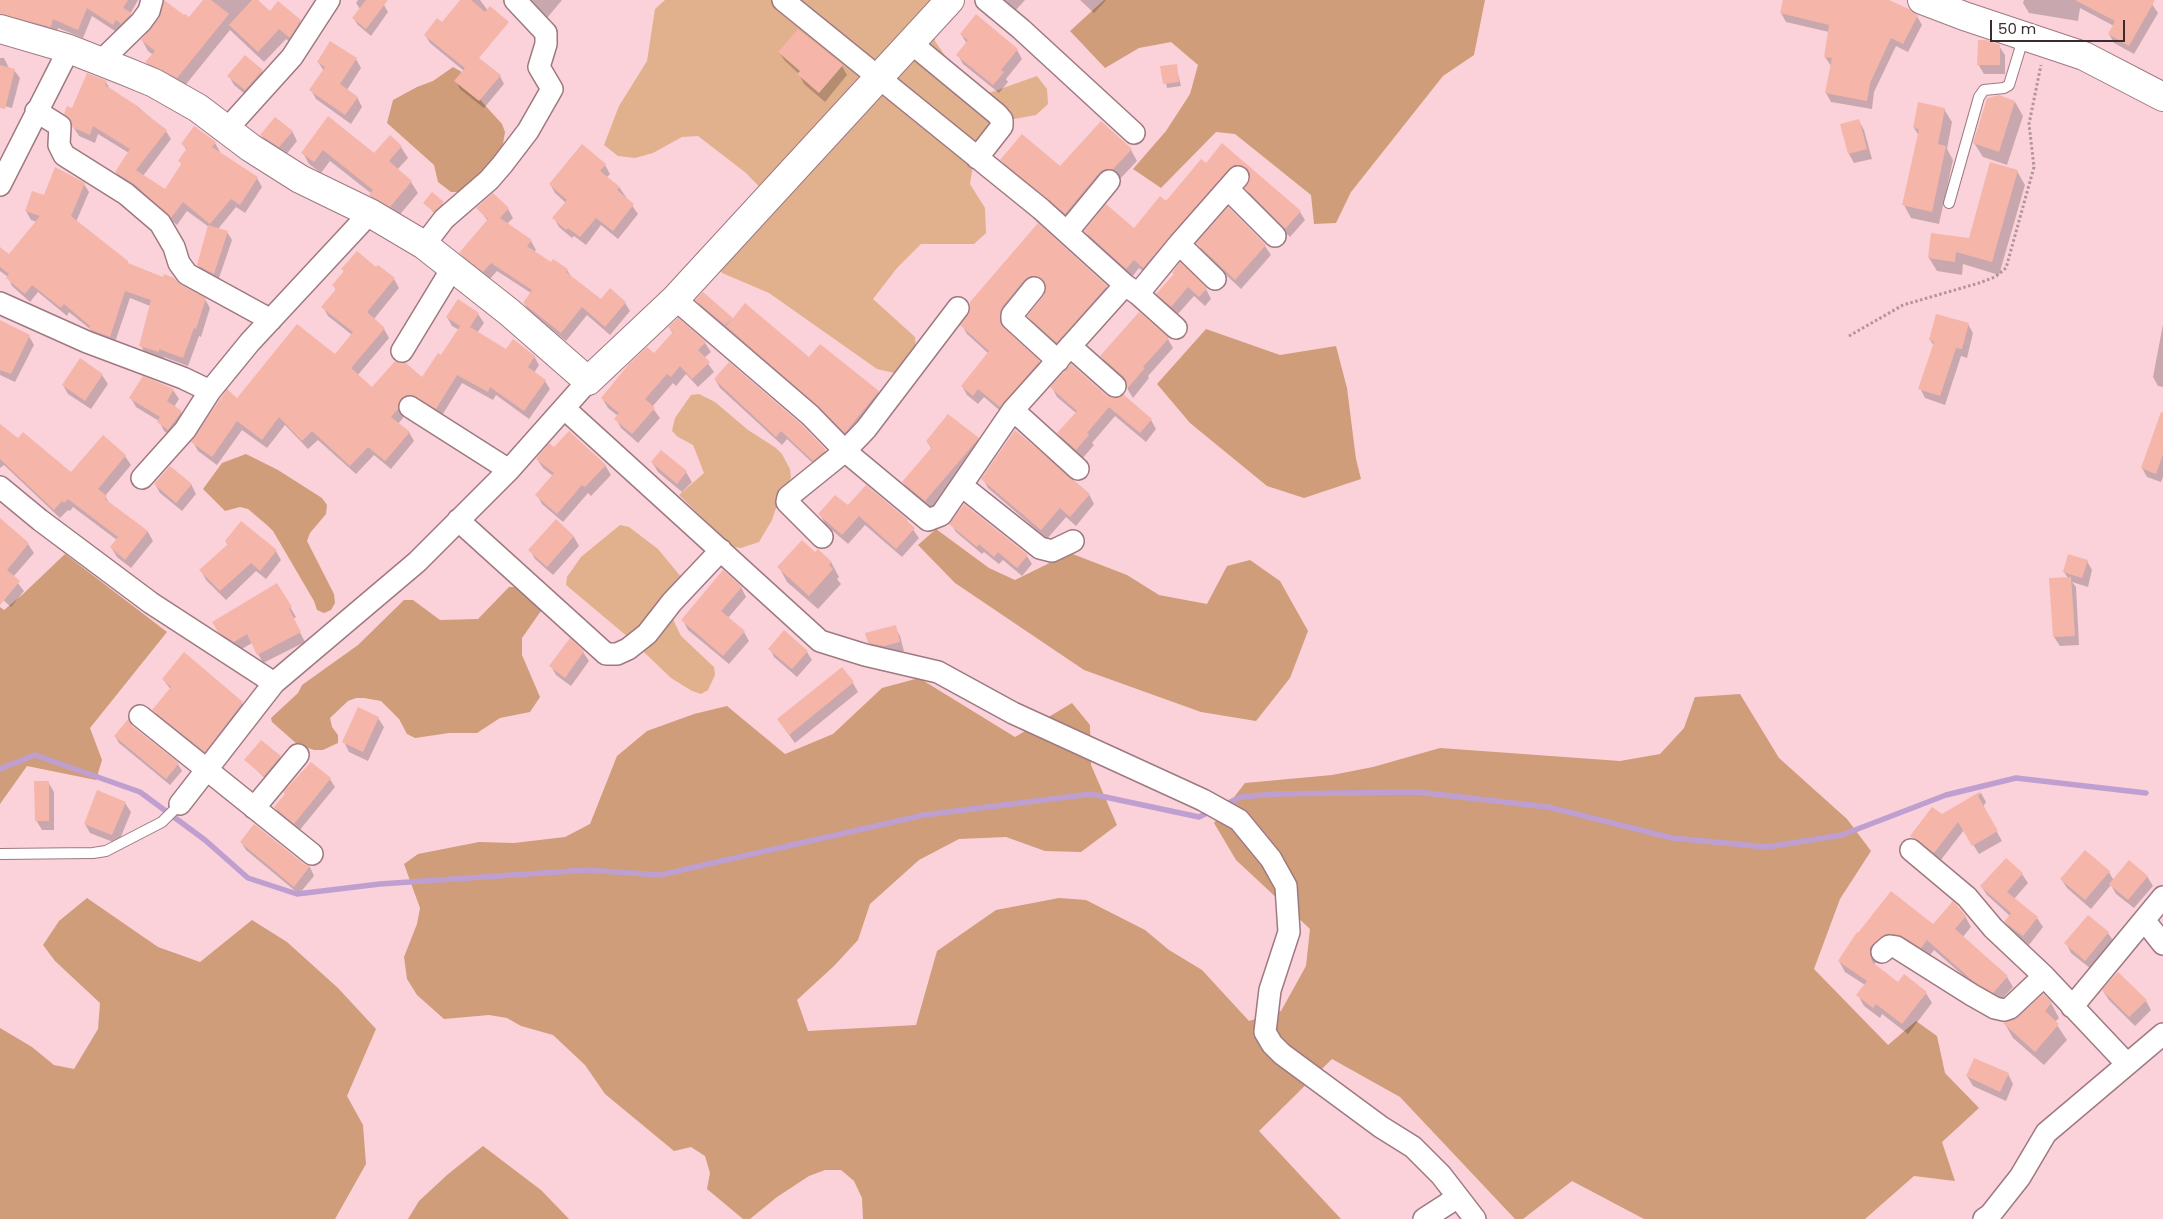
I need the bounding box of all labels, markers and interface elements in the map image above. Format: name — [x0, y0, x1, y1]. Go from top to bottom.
scale bar — [1993, 10, 2128, 42]
text: 50 m — [1998, 18, 2036, 39]

